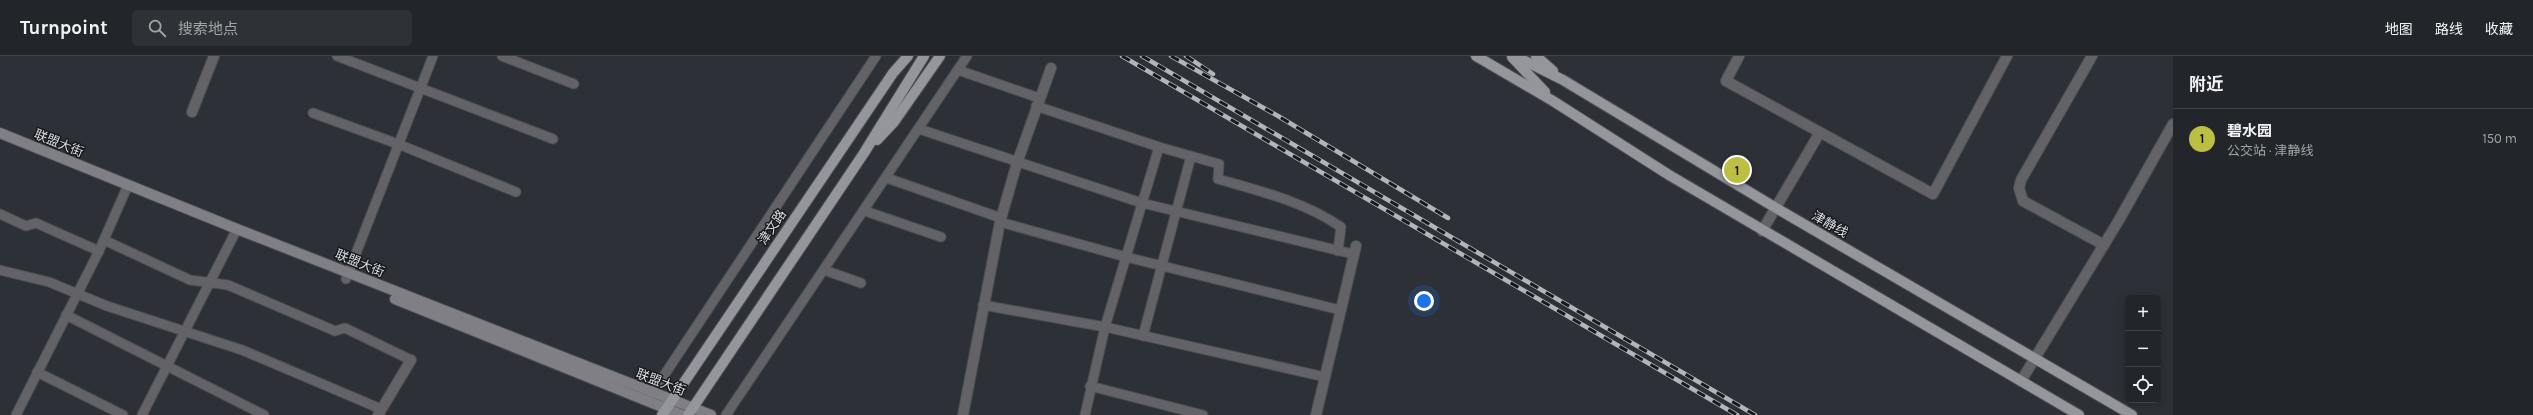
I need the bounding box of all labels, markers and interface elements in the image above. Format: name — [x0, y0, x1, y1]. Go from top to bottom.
search box — [132, 10, 412, 46]
text: Turnpoint — [20, 17, 108, 39]
icon: search — [146, 17, 168, 39]
text: 搜索地点 — [178, 20, 238, 38]
text: 地图 — [2385, 21, 2413, 38]
text: 路线 — [2435, 21, 2463, 38]
text: 收藏 — [2485, 21, 2513, 38]
text: 附近 — [2189, 74, 2223, 94]
text: 碧水园 — [2227, 122, 2272, 140]
street label: 联盟大街 — [32, 126, 86, 160]
text: 1 — [2200, 131, 2204, 146]
text: 150 m — [2482, 131, 2517, 146]
text: 公交站 · 津静线 — [2227, 143, 2314, 158]
pin: 1 — [1724, 155, 1750, 185]
street label: 津文路 — [755, 207, 789, 247]
street label: 津静线 — [1809, 208, 1851, 240]
street label: 联盟大街 — [333, 246, 387, 280]
your location — [1414, 291, 1434, 311]
map controls — [2125, 295, 2161, 403]
button: + — [2125, 295, 2161, 331]
button: − — [2125, 331, 2161, 367]
street label: 联盟大街 — [634, 366, 688, 398]
button: locate — [2125, 367, 2161, 403]

